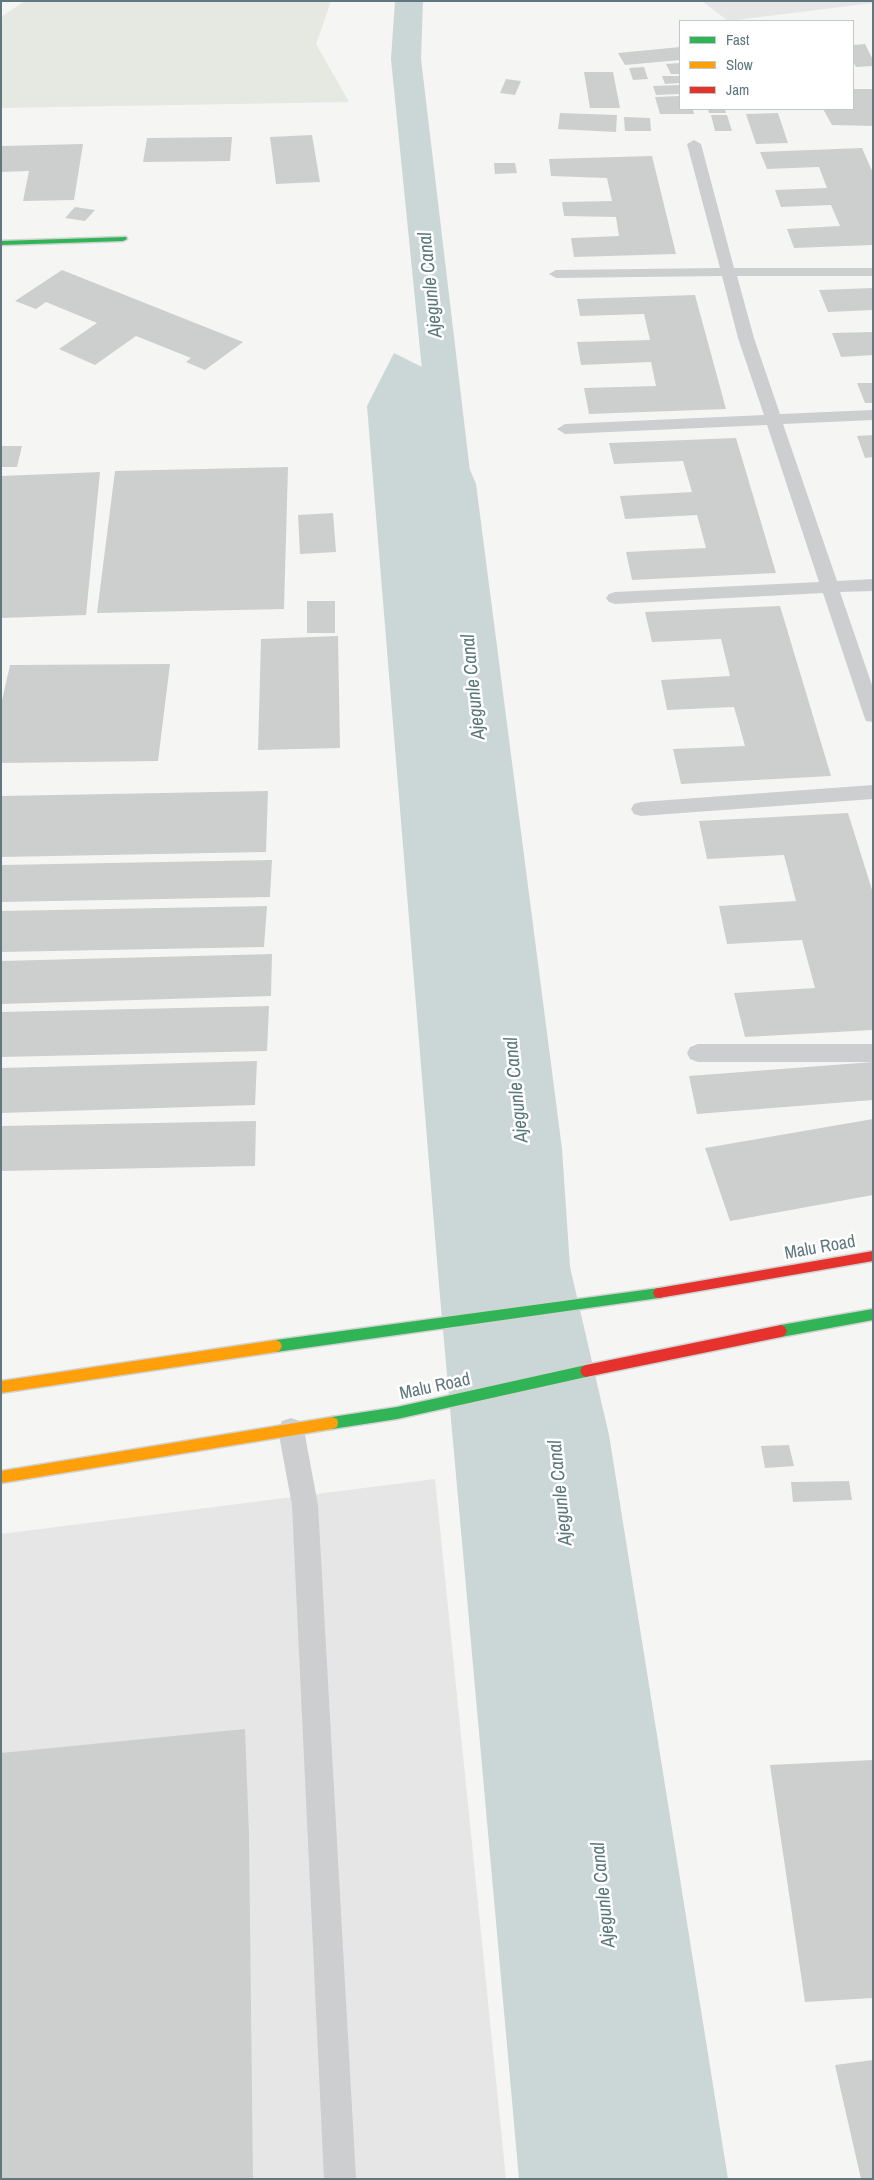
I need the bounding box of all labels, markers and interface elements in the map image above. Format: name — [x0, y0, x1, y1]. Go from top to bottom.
legend — [679, 20, 854, 110]
text: Fast — [726, 29, 749, 50]
text: Slow — [726, 54, 753, 75]
text: Jam — [726, 79, 749, 100]
water label: Ajegunle Canal — [414, 231, 448, 339]
water label: Ajegunle Canal — [457, 633, 491, 741]
water label: Ajegunle Canal — [500, 1036, 534, 1144]
street label: Malu Road — [783, 1231, 857, 1265]
street label: Malu Road — [398, 1369, 472, 1405]
water label: Ajegunle Canal — [544, 1439, 578, 1547]
water label: Ajegunle Canal — [587, 1841, 621, 1949]

